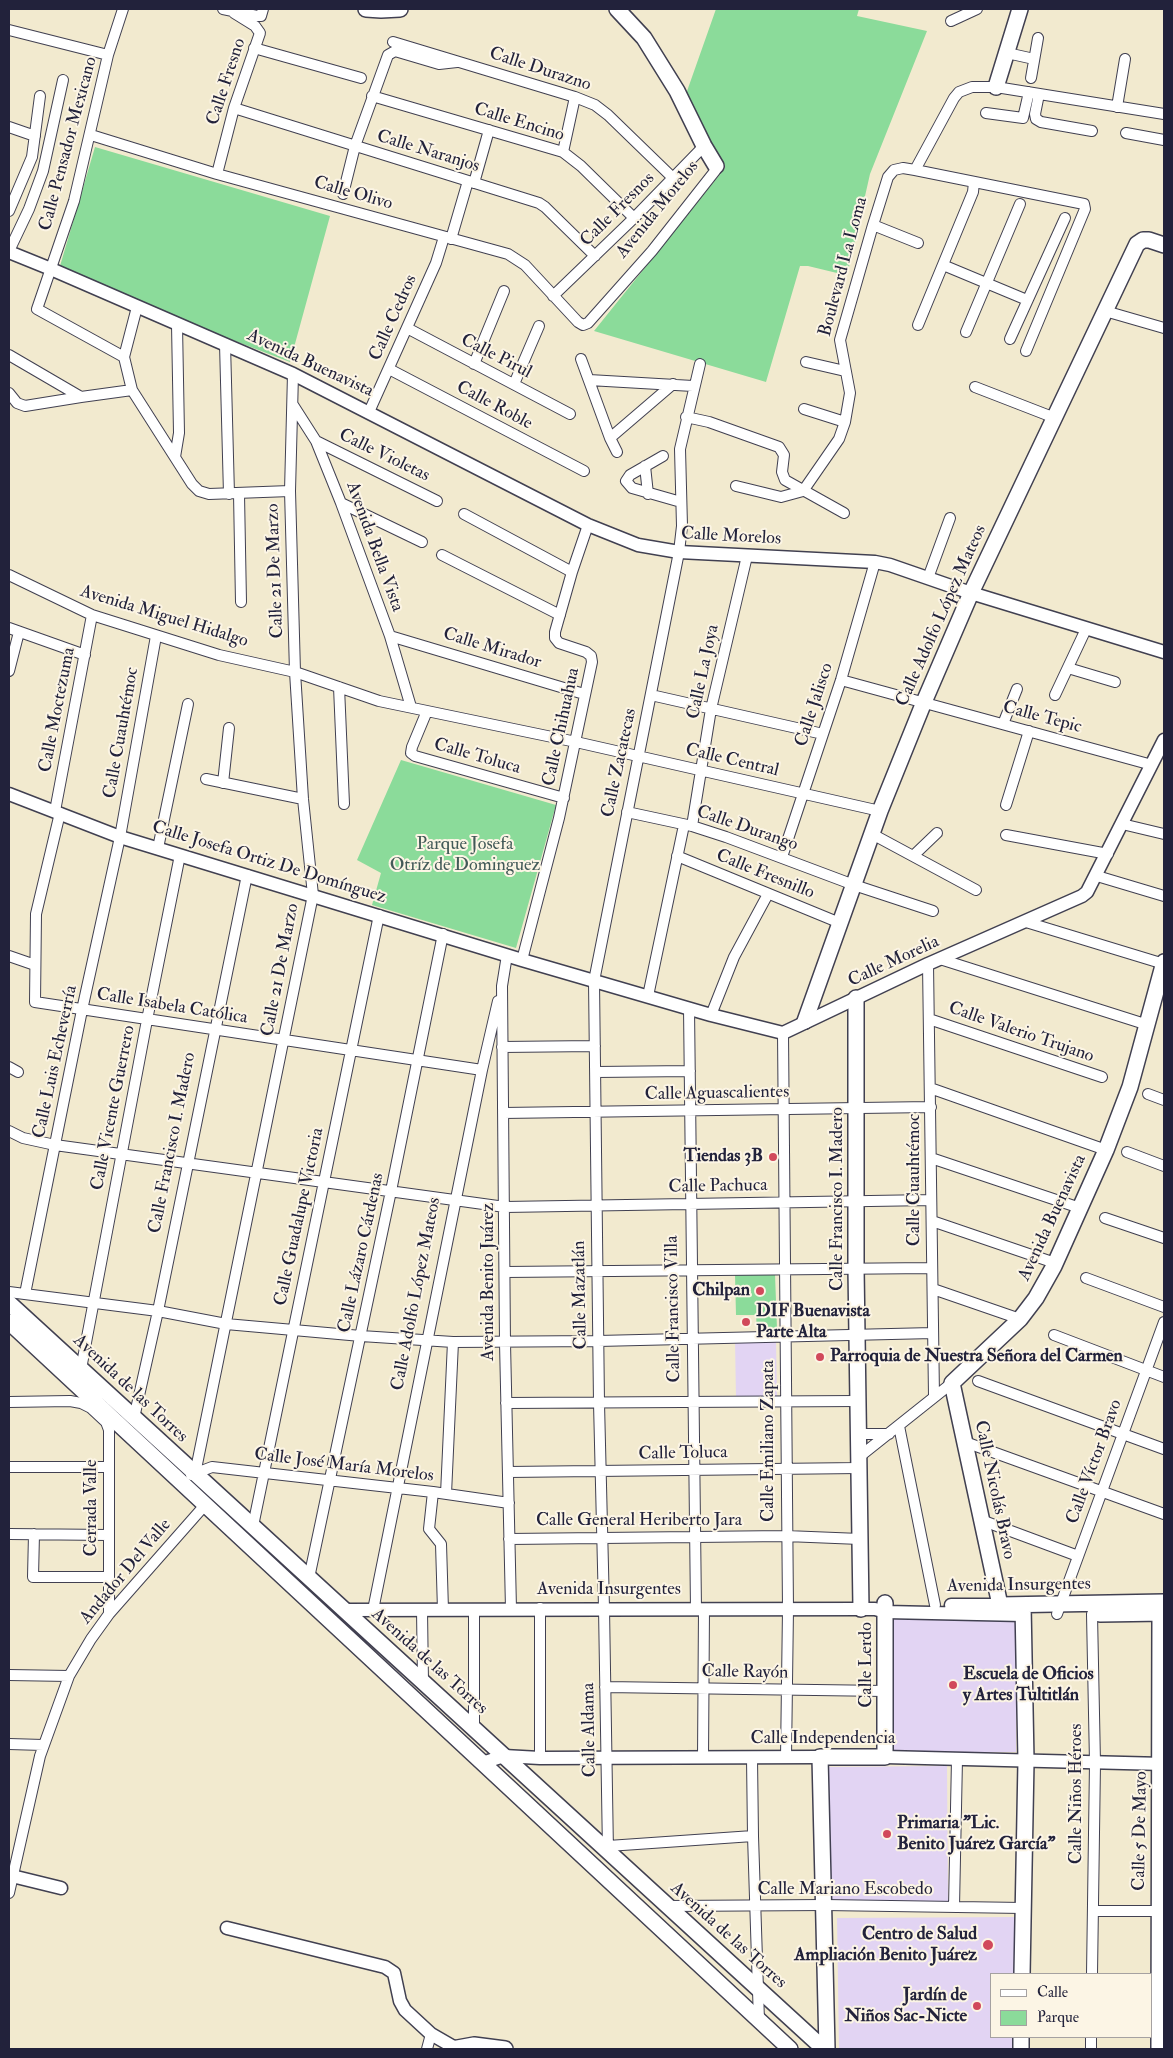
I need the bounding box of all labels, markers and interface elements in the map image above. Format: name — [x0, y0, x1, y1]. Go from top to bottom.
street label: Calle Fresno — [203, 36, 251, 128]
street label: Calle Durazno — [486, 43, 594, 97]
street label: Calle Pensador Mexicano — [35, 55, 103, 233]
street label: Calle Encino — [471, 99, 567, 147]
street label: Calle Naranjos — [374, 126, 482, 178]
street label: Avenida Morelos — [612, 157, 704, 263]
street label: Calle Fresnos — [576, 168, 660, 252]
street label: Calle Olivo — [311, 172, 395, 216]
street label: Boulevard La Loma — [815, 195, 873, 339]
street label: Calle Cedros — [365, 272, 423, 364]
street label: Avenida Buenavista — [243, 325, 377, 403]
street label: Calle Pirul — [457, 330, 535, 384]
street label: Calle Roble — [452, 377, 536, 435]
street label: Calle Violetas — [335, 425, 433, 487]
street label: Avenida Bella Vista — [340, 479, 408, 615]
street label: Calle 21 De Marzo — [263, 503, 289, 639]
street label: Calle Adolfo López Mateos — [892, 522, 992, 710]
street label: Calle Morelos — [680, 524, 782, 550]
street label: Avenida Miguel Hidalgo — [77, 581, 251, 653]
street label: Calle La Joya — [683, 623, 725, 721]
street label: Calle Mirador — [440, 624, 544, 674]
street label: Calle Moctezuma — [35, 646, 81, 774]
street label: Calle Jalisco — [791, 660, 839, 750]
street label: Calle Cuauhtémoc — [100, 666, 144, 800]
street label: Calle Chihuahua — [539, 666, 585, 788]
street label: Calle Tepic — [1000, 697, 1084, 739]
street label: Calle Zacatecas — [598, 707, 642, 819]
street label: Calle Toluca — [431, 734, 523, 780]
street label: Calle Central — [683, 740, 781, 782]
street label: Calle Durango — [693, 802, 801, 856]
street label: Calle Josefa Ortiz De Domínguez — [149, 817, 389, 909]
park label: Parque Josefa Otríz de Dominguez — [390, 834, 540, 876]
street label: Calle Fresnillo — [713, 845, 817, 905]
street label: Calle 21 De Marzo — [258, 902, 304, 1038]
street label: Calle Morelia — [845, 932, 943, 992]
street label: Calle Luis Echeverría — [29, 983, 83, 1141]
street label: Calle Isabela Católica — [95, 984, 249, 1030]
street label: Calle Valerio Trujano — [945, 998, 1097, 1068]
street label: Calle Vicente Guerrero — [87, 1024, 141, 1192]
street label: Calle Francisco I. Madero — [145, 1051, 201, 1235]
street label: Calle Aguascalientes — [645, 1082, 789, 1106]
street label: Calle Francisco I. Madero — [827, 1107, 849, 1291]
street label: Calle Cuauhtémoc — [904, 1114, 926, 1246]
street label: Calle Guadalupe Victoria — [271, 1126, 329, 1308]
place label: Tiendas 3B — [683, 1146, 763, 1168]
marker: Tiendas 3B — [767, 1151, 779, 1163]
street label: Avenida Buenavista — [1014, 1151, 1092, 1285]
street label: Calle Lázaro Cárdenas — [334, 1171, 390, 1335]
street label: Calle Pachuca — [668, 1175, 768, 1199]
street label: Calle Adolfo López Mateos — [388, 1196, 446, 1392]
street label: Avenida Benito Juárez — [478, 1203, 500, 1361]
street label: Calle Francisco Villa — [662, 1235, 686, 1383]
street label: Calle Mazatlán — [569, 1240, 593, 1350]
place label: Chilpan — [692, 1280, 750, 1302]
marker: Chilpan — [754, 1285, 766, 1297]
place label: DIF Buenavista Parte Alta — [756, 1301, 870, 1344]
marker: DIF Buenavista Parte Alta — [740, 1316, 752, 1328]
street label: Avenida de las Torres — [68, 1330, 192, 1448]
place label: Parroquia de Nuestra Señora del Carmen — [830, 1346, 1123, 1368]
marker: Parroquia de Nuestra Señora del Carmen — [814, 1351, 826, 1363]
street label: Calle Emiliano Zapata — [758, 1360, 780, 1522]
street label: Calle Víctor Bravo — [1062, 1397, 1128, 1527]
street label: Calle Nicolás Bravo — [969, 1419, 1019, 1561]
street label: Calle Toluca — [638, 1442, 728, 1466]
street label: Calle José María Morelos — [253, 1444, 435, 1488]
street label: Cerrada Valle — [81, 1460, 103, 1556]
street label: Calle General Heriberto Jara — [536, 1510, 742, 1532]
street label: Andador Del Valle — [76, 1515, 176, 1629]
street label: Avenida Insurgentes — [947, 1574, 1091, 1598]
street label: Avenida Insurgentes — [537, 1579, 681, 1601]
street label: Avenida de las Torres — [366, 1604, 492, 1720]
street label: Calle Lerdo — [856, 1622, 878, 1708]
street label: Calle Rayón — [701, 1661, 789, 1685]
place label: Escuela de Oficios y Artes Tultitlán — [963, 1664, 1094, 1706]
marker: Escuela de Oficios y Artes Tultitlán — [947, 1679, 959, 1691]
street label: Calle Aldama — [578, 1683, 602, 1777]
street label: Calle Niños Héroes — [1066, 1724, 1088, 1864]
street label: Calle Independencia — [751, 1728, 895, 1750]
street label: Calle 5 De Mayo — [1129, 1771, 1153, 1891]
place label: Primaria "Lic. Benito Juárez García" — [897, 1813, 1055, 1856]
marker: Primaria "Lic. Benito Juárez García" — [881, 1828, 893, 1840]
street label: Avenida de las Torres — [665, 1878, 791, 1994]
street label: Calle Mariano Escobedo — [757, 1879, 933, 1901]
place label: Centro de Salud Ampliación Benito Juárez — [794, 1924, 977, 1966]
marker: Centro de Salud Ampliación Benito Juárez — [981, 1938, 995, 1952]
legend — [990, 1973, 1153, 2038]
text: Calle — [1037, 1983, 1068, 2002]
place label: Jardín de Niños Sac-Nicte — [845, 1985, 967, 2028]
marker: Jardín de Niños Sac-Nicte — [971, 2000, 983, 2012]
text: Parque — [1037, 2008, 1079, 2027]

